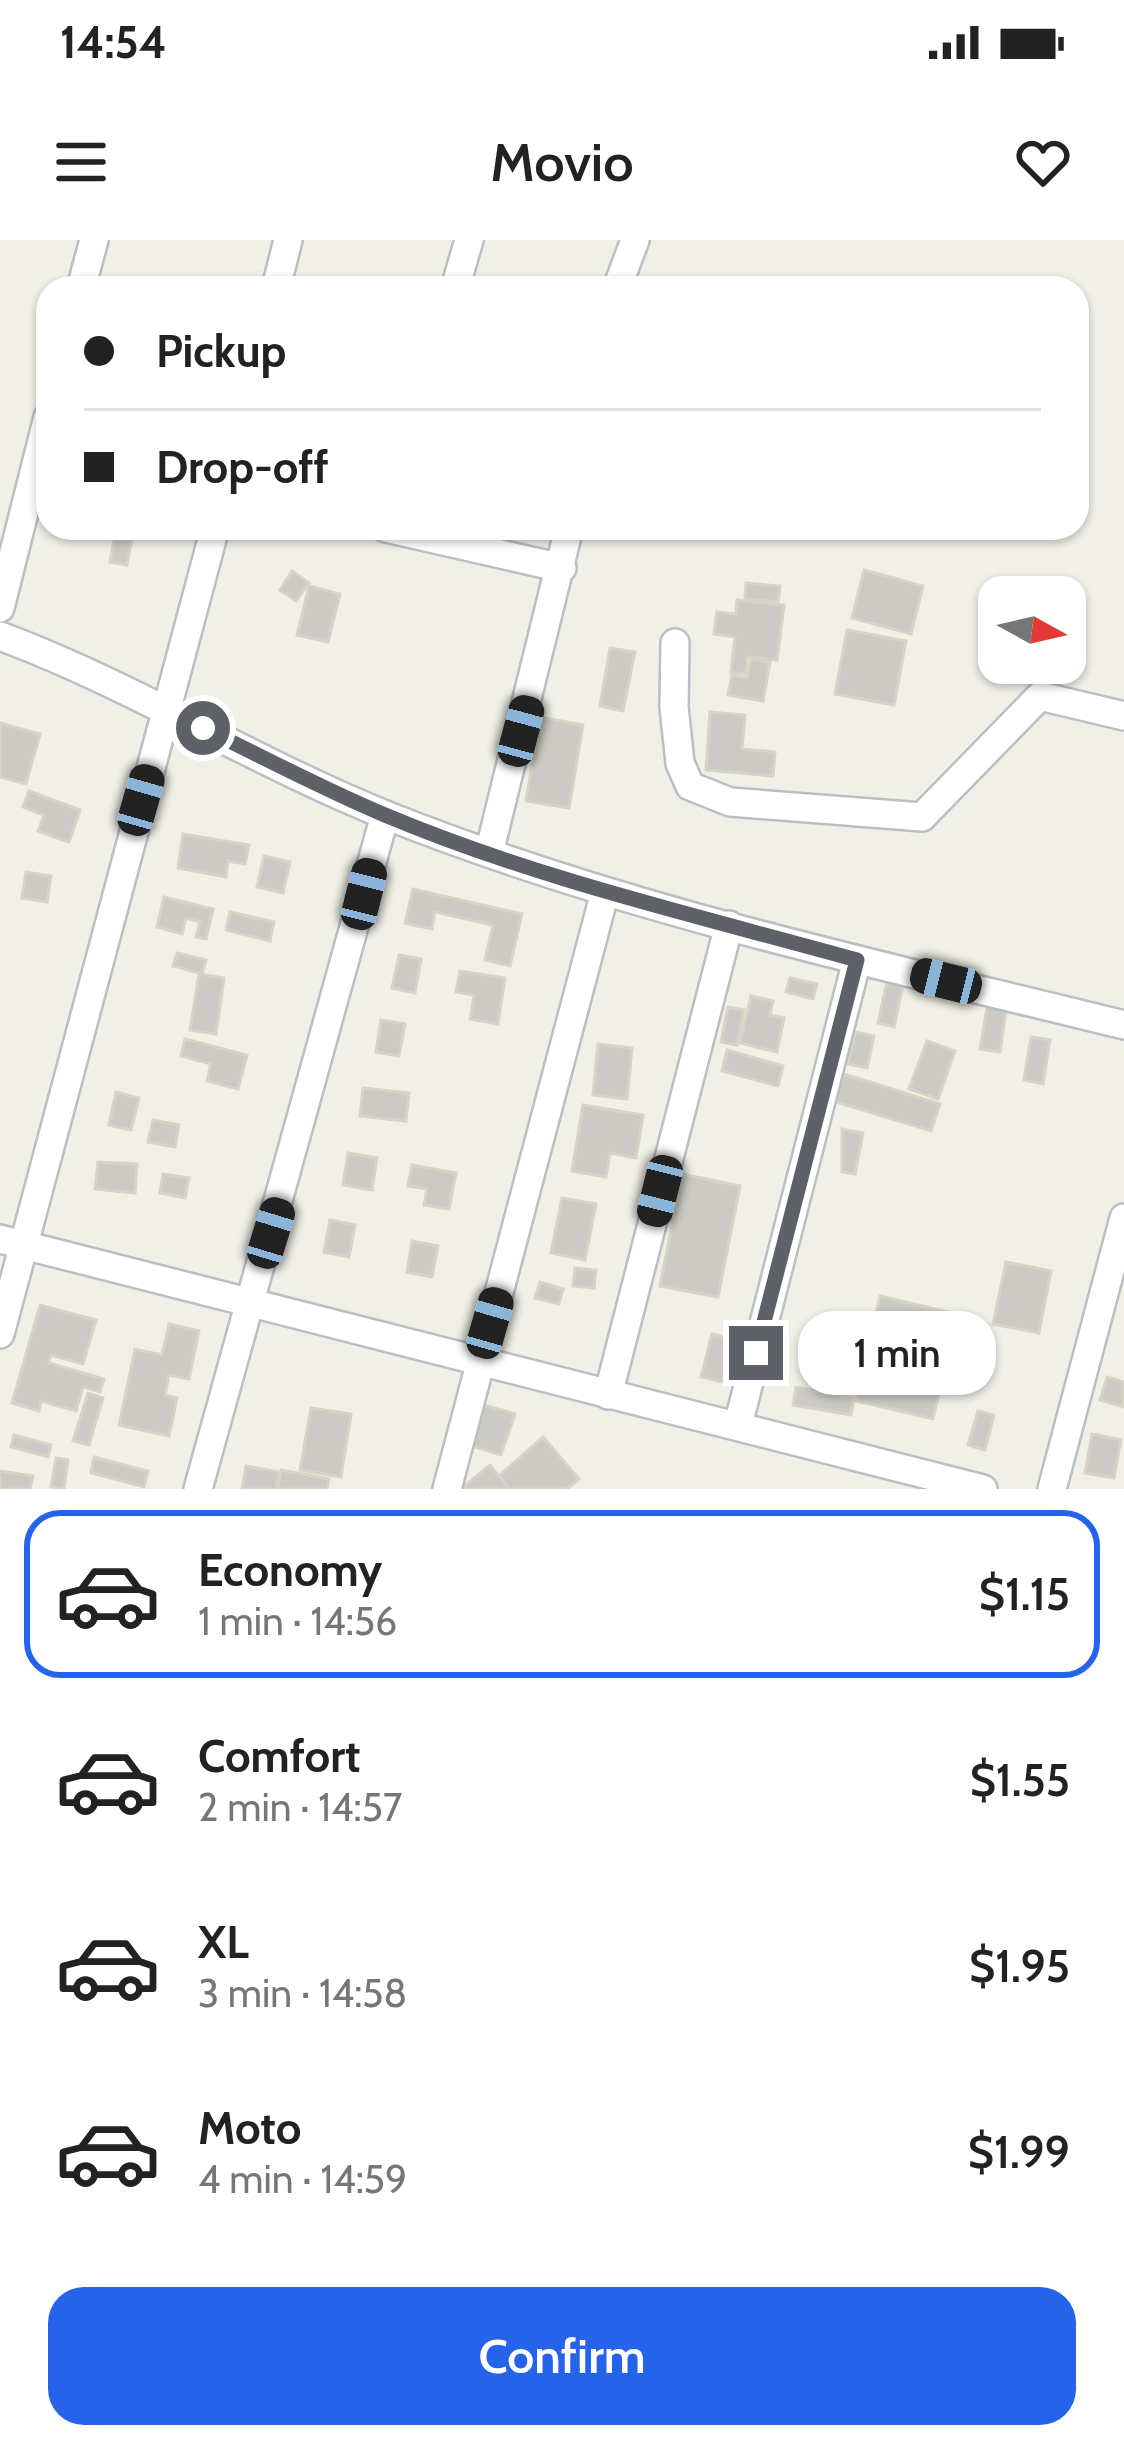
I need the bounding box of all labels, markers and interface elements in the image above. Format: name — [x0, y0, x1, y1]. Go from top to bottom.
text: 14:54 — [60, 15, 167, 69]
icon: menu — [48, 129, 114, 195]
text: Movio — [490, 129, 634, 195]
icon: heart — [1010, 129, 1076, 195]
text: Pickup — [156, 324, 286, 378]
text: Drop-off — [156, 440, 329, 494]
north arrow — [978, 576, 1086, 684]
map controls — [978, 576, 1086, 684]
car — [494, 692, 548, 770]
route start — [176, 701, 230, 755]
car — [114, 760, 168, 840]
car — [338, 855, 390, 933]
car — [907, 955, 985, 1007]
car — [634, 1152, 686, 1230]
car — [243, 1193, 299, 1273]
car — [463, 1283, 517, 1363]
callout: 1 min — [798, 1311, 996, 1395]
route end — [729, 1326, 783, 1380]
text: 1 min — [853, 1329, 941, 1377]
icon: car — [54, 1540, 162, 1648]
text: Economy — [198, 1543, 382, 1597]
text: $1.15 — [979, 1567, 1070, 1621]
text: 1 min · 14:56 — [198, 1597, 397, 1645]
icon: car — [54, 1726, 162, 1834]
text: Comfort — [198, 1729, 361, 1783]
text: $1.55 — [970, 1753, 1070, 1807]
text: 2 min · 14:57 — [198, 1783, 402, 1831]
icon: car — [54, 1912, 162, 2020]
text: XL — [198, 1915, 249, 1969]
text: $1.95 — [969, 1939, 1070, 1993]
text: 3 min · 14:58 — [198, 1969, 407, 2017]
icon: car — [54, 2098, 162, 2206]
text: Moto — [198, 2101, 301, 2155]
text: $1.99 — [968, 2125, 1070, 2179]
text: 4 min · 14:59 — [198, 2155, 407, 2203]
button: Confirm — [48, 2287, 1076, 2425]

